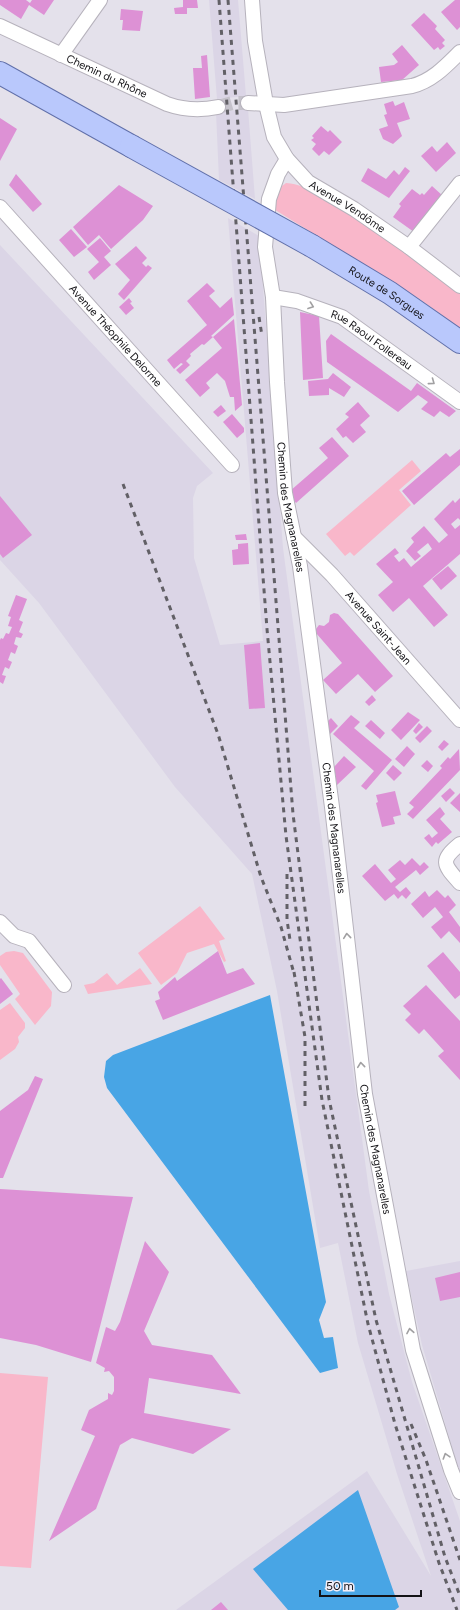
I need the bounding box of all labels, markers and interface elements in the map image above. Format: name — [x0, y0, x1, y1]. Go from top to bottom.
street label: Chemin du Rhône — [64, 51, 149, 100]
street label: Avenue Vendôme — [307, 178, 388, 235]
street label: Route de Sorgues — [346, 263, 427, 322]
street label: Avenue Théophile Delorme — [67, 282, 165, 389]
one-way arrow — [307, 301, 314, 309]
street label: Rue Raoul Follereau — [329, 307, 415, 372]
one-way arrow — [428, 377, 435, 385]
street label: Chemin des Magnanarelles — [275, 441, 307, 573]
street label: Avenue Saint-Jean — [343, 588, 414, 667]
street label: Chemin des Magnanarelles — [320, 762, 348, 894]
one-way arrow — [343, 933, 352, 939]
one-way arrow — [357, 1062, 366, 1068]
street label: Chemin des Magnanarelles — [357, 1084, 394, 1215]
one-way arrow — [406, 1328, 415, 1334]
one-way arrow — [443, 1452, 451, 1459]
scale bar — [320, 1572, 421, 1598]
text: 50 m — [326, 1579, 354, 1593]

